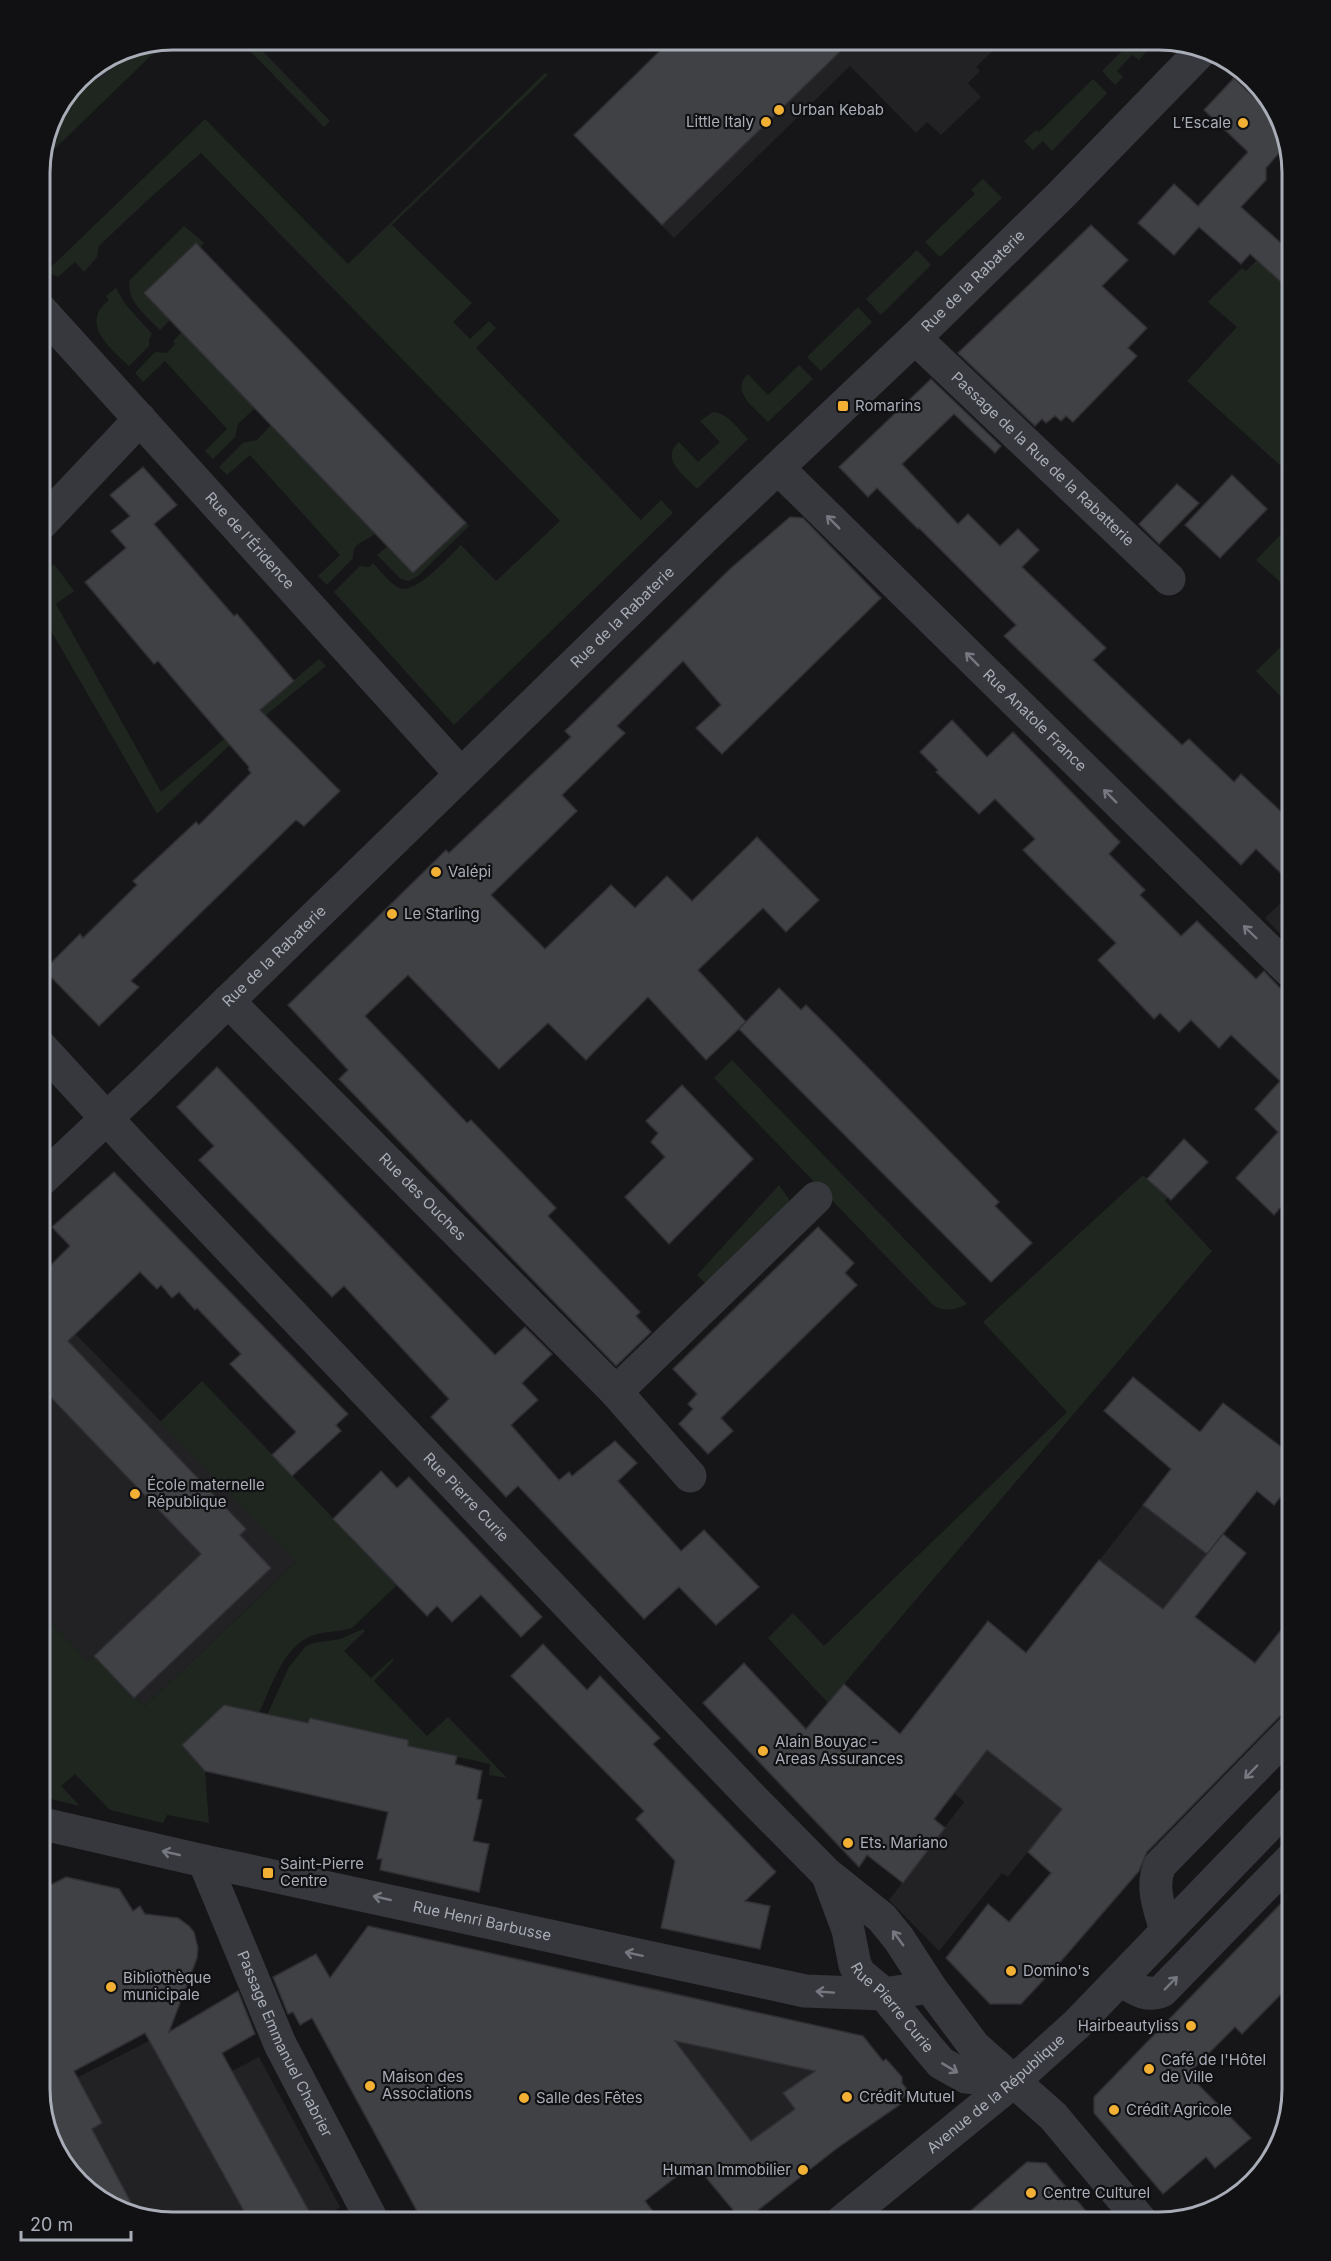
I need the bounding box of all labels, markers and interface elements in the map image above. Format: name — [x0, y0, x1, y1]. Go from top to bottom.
place label: Urban Kebab — [791, 100, 884, 119]
marker: Urban Kebab — [772, 103, 786, 117]
place label: Little Italy — [686, 112, 755, 131]
place label: L’Escale — [1173, 113, 1231, 132]
marker: Little Italy — [759, 115, 773, 129]
marker: L’Escale — [1236, 116, 1250, 130]
street label: Rue de la Rabaterie — [917, 226, 1029, 336]
street label: Passage de la Rue de la Rabatterie — [948, 368, 1138, 550]
place label: Romarins — [855, 396, 921, 415]
marker: Romarins — [836, 399, 850, 413]
street label: Rue de l'Éridence — [201, 488, 299, 593]
one-way arrow — [825, 514, 840, 529]
street label: Rue de la Rabaterie — [566, 562, 678, 672]
one-way arrow — [964, 651, 979, 666]
street label: Rue Anatole France — [979, 665, 1091, 775]
one-way arrow — [1103, 788, 1118, 803]
place label: Valépi — [448, 862, 491, 881]
marker: Valépi — [429, 865, 443, 879]
street label: Rue de la Rabaterie — [218, 901, 330, 1011]
place label: Le Starling — [404, 904, 480, 923]
marker: Le Starling — [385, 907, 399, 921]
one-way arrow — [1242, 925, 1257, 939]
street label: Rue des Ouches — [375, 1149, 470, 1244]
street label: Rue Pierre Curie — [420, 1448, 513, 1545]
place label: École maternelle République — [147, 1475, 265, 1511]
marker: École maternelle République — [128, 1487, 142, 1501]
place label: Alain Bouyac - Areas Assurances — [775, 1732, 903, 1768]
marker: Alain Bouyac - Areas Assurances — [756, 1744, 770, 1758]
one-way arrow — [1244, 1764, 1258, 1779]
place label: Ets. Mariano — [860, 1833, 948, 1852]
marker: Ets. Mariano — [841, 1836, 855, 1850]
one-way arrow — [162, 1847, 181, 1859]
place label: Saint-Pierre Centre — [280, 1854, 364, 1890]
marker: Saint-Pierre Centre — [261, 1866, 275, 1880]
one-way arrow — [373, 1892, 392, 1904]
street label: Rue Henri Barbusse — [412, 1897, 553, 1945]
one-way arrow — [892, 1930, 904, 1946]
street label: Passage Emmanuel Chabrier — [233, 1948, 337, 2141]
one-way arrow — [625, 1948, 644, 1959]
street label: Rue Pierre Curie — [847, 1959, 938, 2056]
place label: Domino's — [1023, 1961, 1090, 1980]
marker: Domino's — [1004, 1964, 1018, 1978]
place label: Bibliothèque municipale — [123, 1968, 211, 2004]
one-way arrow — [1163, 1975, 1178, 1990]
marker: Bibliothèque municipale — [104, 1980, 118, 1994]
one-way arrow — [816, 1986, 836, 1997]
place label: Hairbeautyliss — [1078, 2016, 1179, 2035]
marker: Hairbeautyliss — [1184, 2019, 1198, 2033]
street label: Avenue de la République — [923, 2030, 1068, 2157]
place label: Café de l'Hôtel de Ville — [1161, 2050, 1266, 2086]
marker: Café de l'Hôtel de Ville — [1142, 2062, 1156, 2076]
one-way arrow — [941, 2063, 958, 2075]
place label: Maison des Associations — [382, 2067, 472, 2103]
marker: Maison des Associations — [363, 2079, 377, 2093]
place label: Crédit Mutuel — [859, 2087, 955, 2106]
place label: Salle des Fêtes — [536, 2088, 643, 2107]
marker: Crédit Mutuel — [840, 2090, 854, 2104]
marker: Salle des Fêtes — [517, 2091, 531, 2105]
place label: Crédit Agricole — [1126, 2100, 1232, 2119]
marker: Crédit Agricole — [1107, 2103, 1121, 2117]
place label: Human Immobilier — [663, 2160, 791, 2179]
marker: Human Immobilier — [796, 2163, 810, 2177]
place label: Centre Culturel — [1043, 2183, 1150, 2202]
marker: Centre Culturel — [1024, 2186, 1038, 2200]
scale bar — [21, 2204, 130, 2242]
text: 20 m — [30, 2214, 73, 2235]

